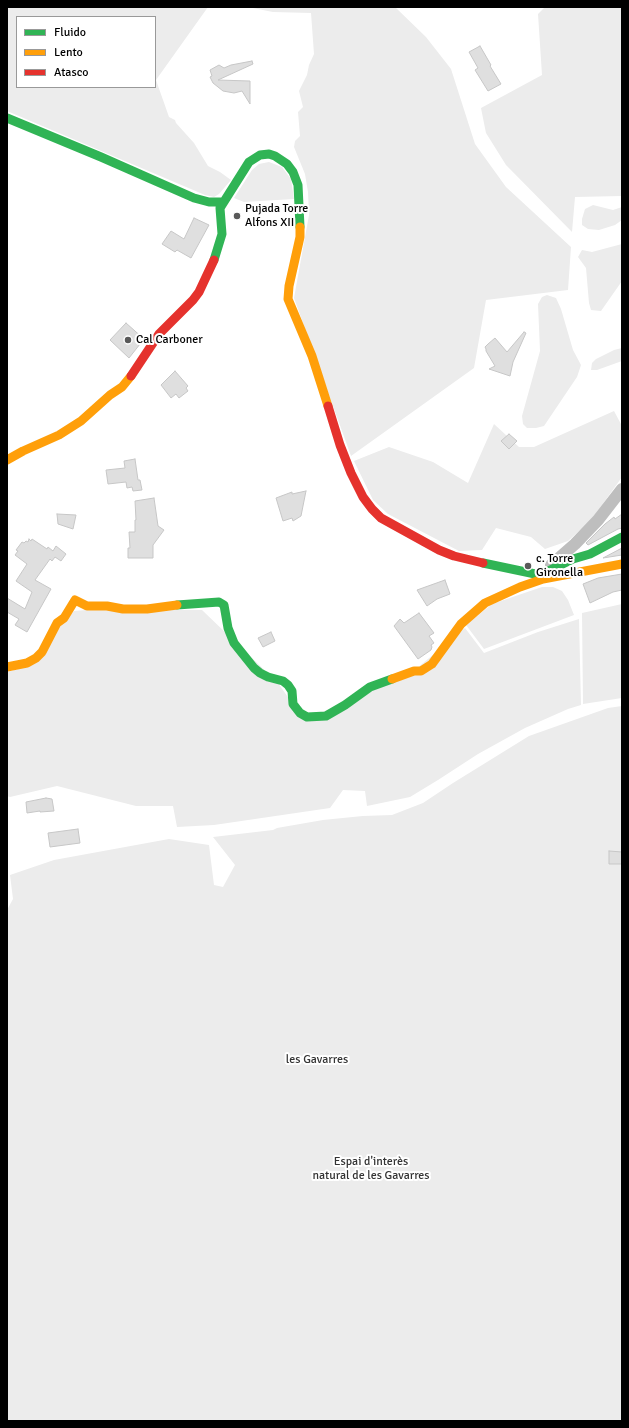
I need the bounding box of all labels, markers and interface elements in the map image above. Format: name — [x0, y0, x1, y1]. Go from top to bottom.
legend — [16, 16, 156, 88]
text: Fluido — [54, 25, 86, 40]
text: Lento — [54, 45, 83, 60]
text: Atasco — [54, 65, 89, 80]
place label: Pujada Torre Alfons XII — [245, 202, 308, 230]
marker: Pujada Torre Alfons XII — [232, 211, 242, 221]
place label: Cal Carboner — [136, 333, 203, 347]
marker: Cal Carboner — [123, 335, 133, 345]
place label: c. Torre Gironella — [536, 552, 583, 580]
marker: c. Torre Gironella — [523, 561, 533, 571]
park label: les Gavarres — [286, 1053, 348, 1067]
park label: Espai d'interès natural de les Gavarres — [312, 1155, 430, 1183]

